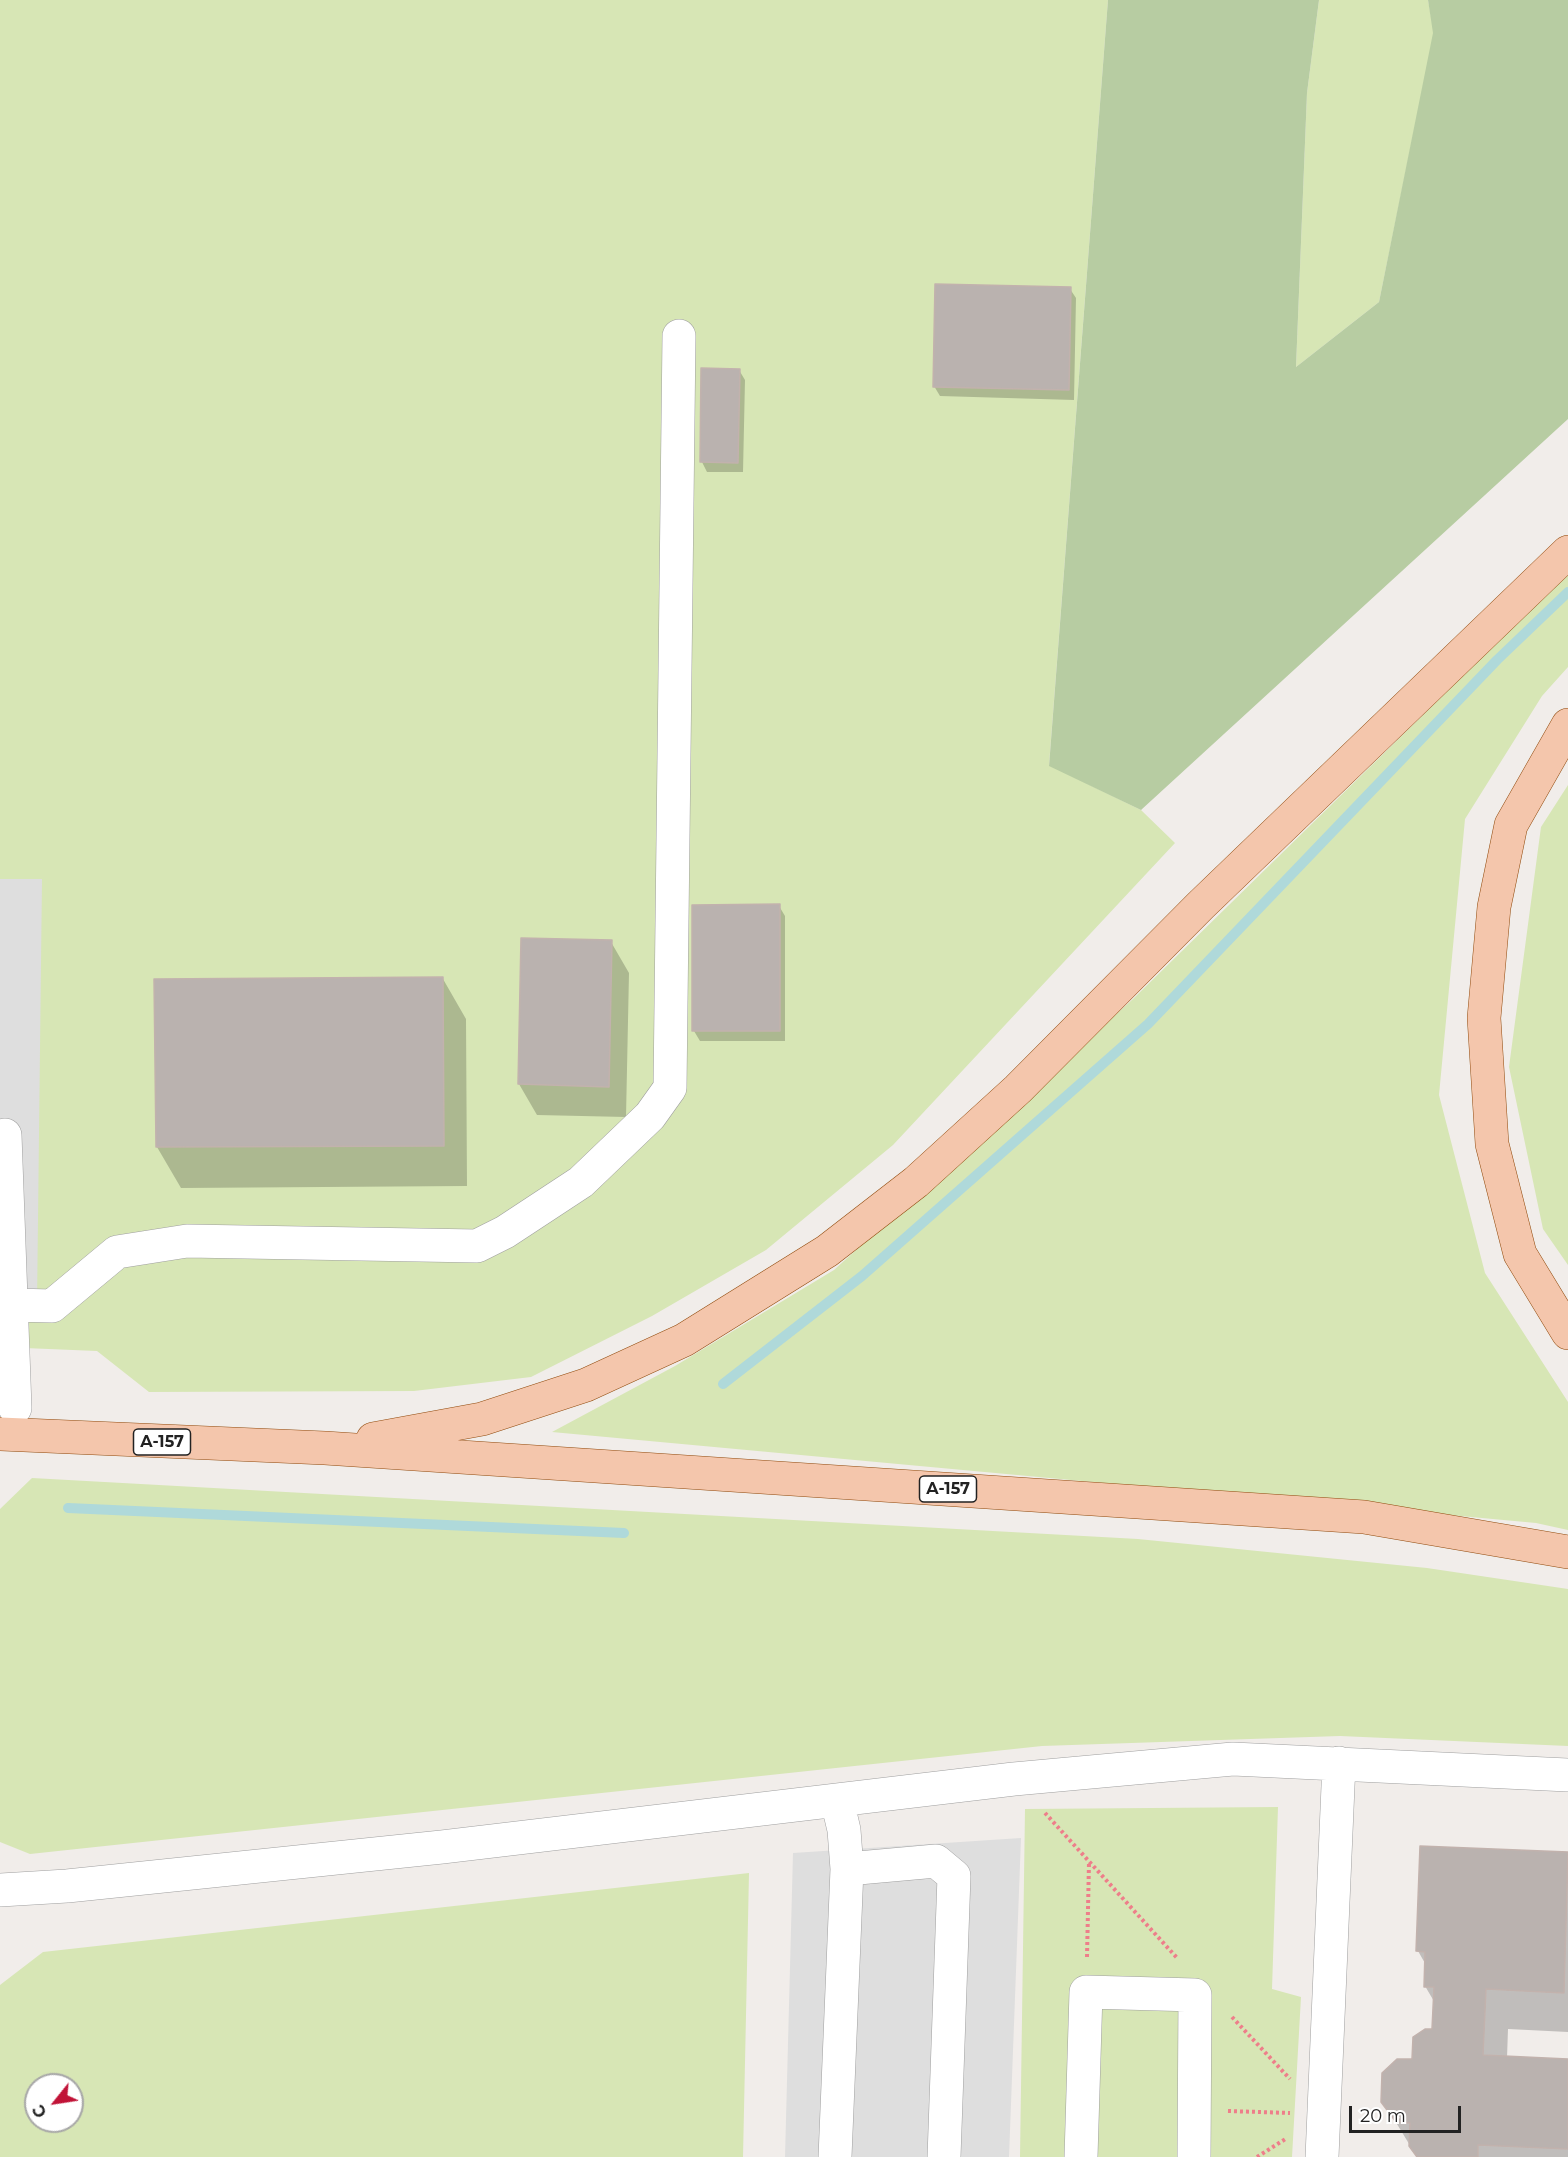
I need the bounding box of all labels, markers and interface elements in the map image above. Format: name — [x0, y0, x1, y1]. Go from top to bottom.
road number: А-157 — [134, 1429, 190, 1455]
road number: А-157 — [920, 1476, 976, 1502]
north arrow — [24, 2073, 84, 2133]
scale bar — [1352, 2094, 1464, 2132]
text: С — [29, 2101, 51, 2121]
text: 20 m — [1360, 2105, 1406, 2127]

